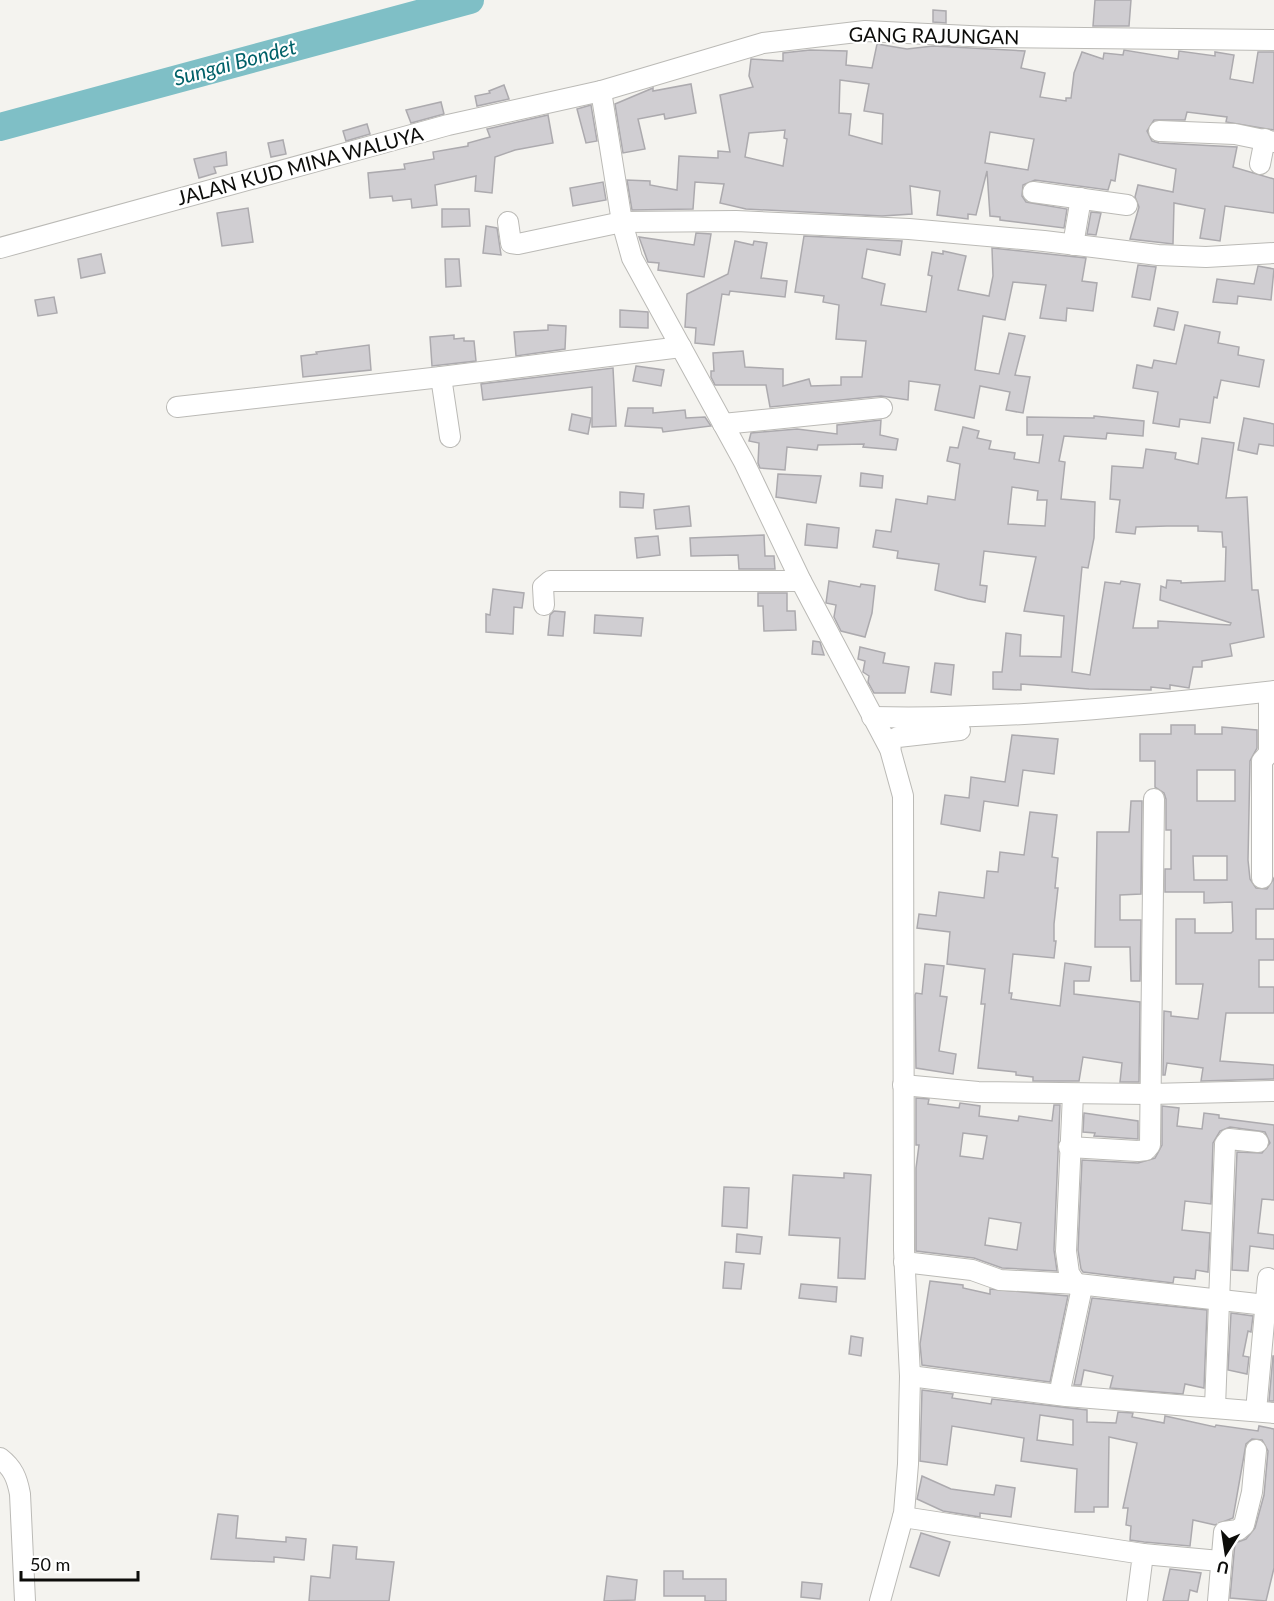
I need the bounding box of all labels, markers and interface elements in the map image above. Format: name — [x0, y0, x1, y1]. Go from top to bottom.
street label: GANG RAJUNGAN — [848, 22, 1020, 48]
water label: Sungai Bondet — [170, 33, 299, 90]
street label: JALAN KUD MINA WALUYA — [174, 120, 426, 209]
north arrow — [1196, 1523, 1256, 1583]
scale bar — [21, 1544, 138, 1582]
text: 50 m — [30, 1553, 70, 1575]
text: U — [1215, 1558, 1231, 1579]

